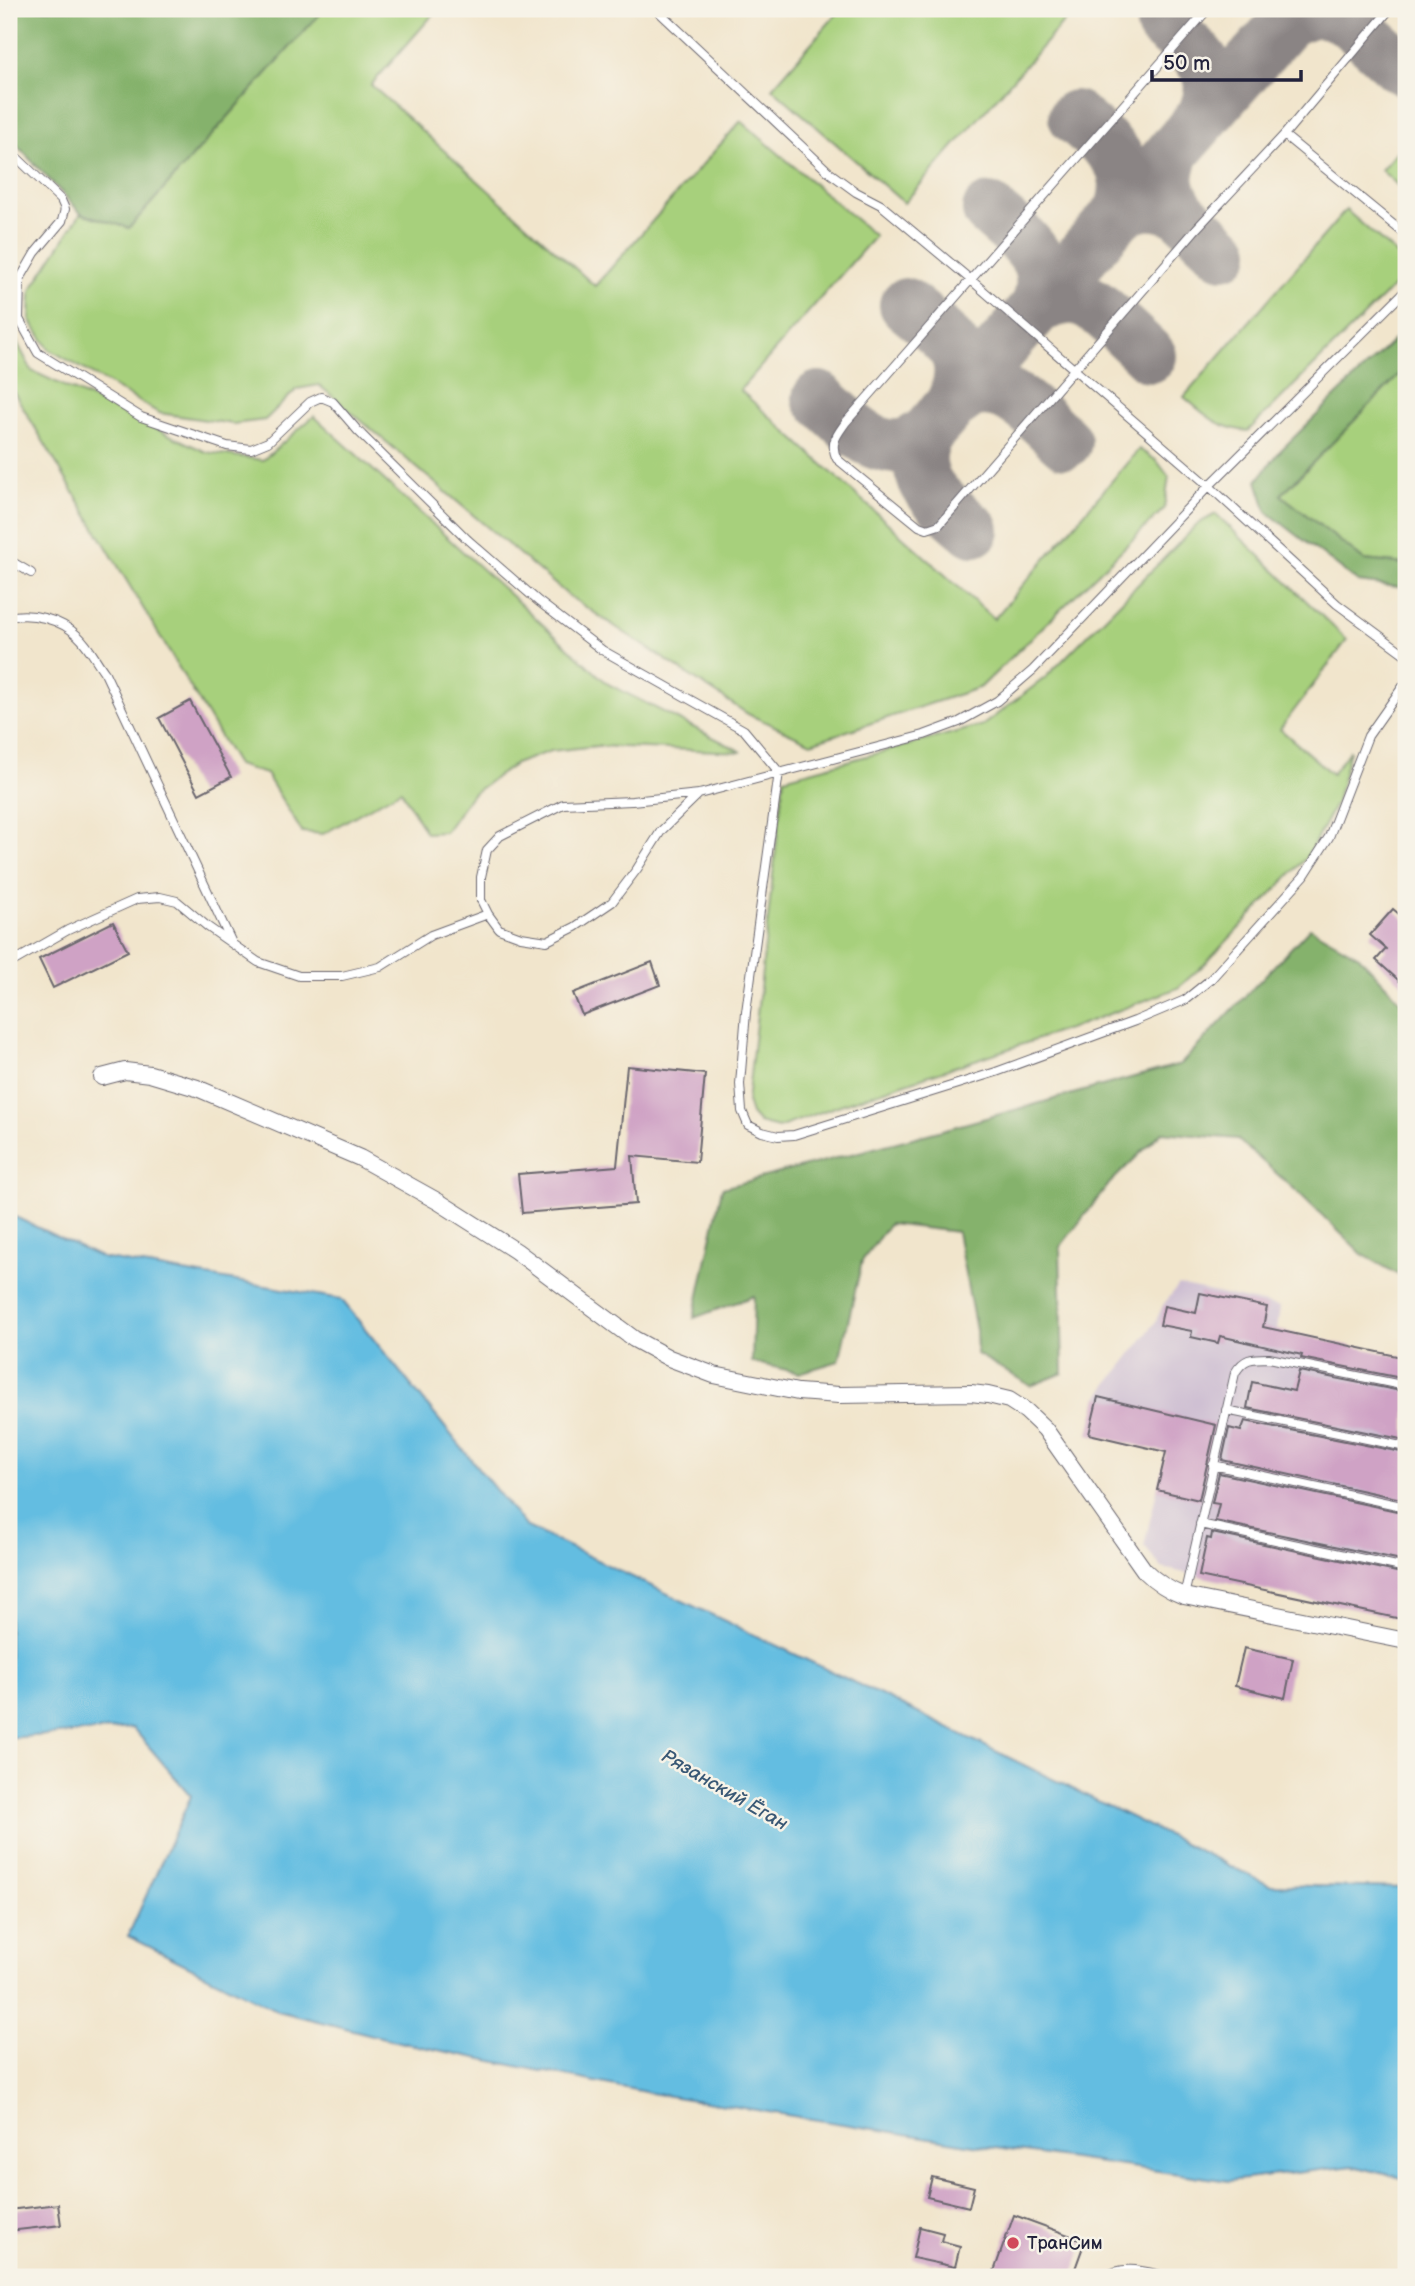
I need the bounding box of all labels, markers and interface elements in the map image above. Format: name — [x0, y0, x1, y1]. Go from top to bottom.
scale bar — [1152, 38, 1301, 82]
text: 50 m — [1163, 51, 1210, 76]
water label: Рязанский Ёган — [657, 1745, 792, 1836]
place label: ТранСим — [1027, 2233, 1103, 2254]
marker: ТранСим — [1005, 2235, 1021, 2251]

